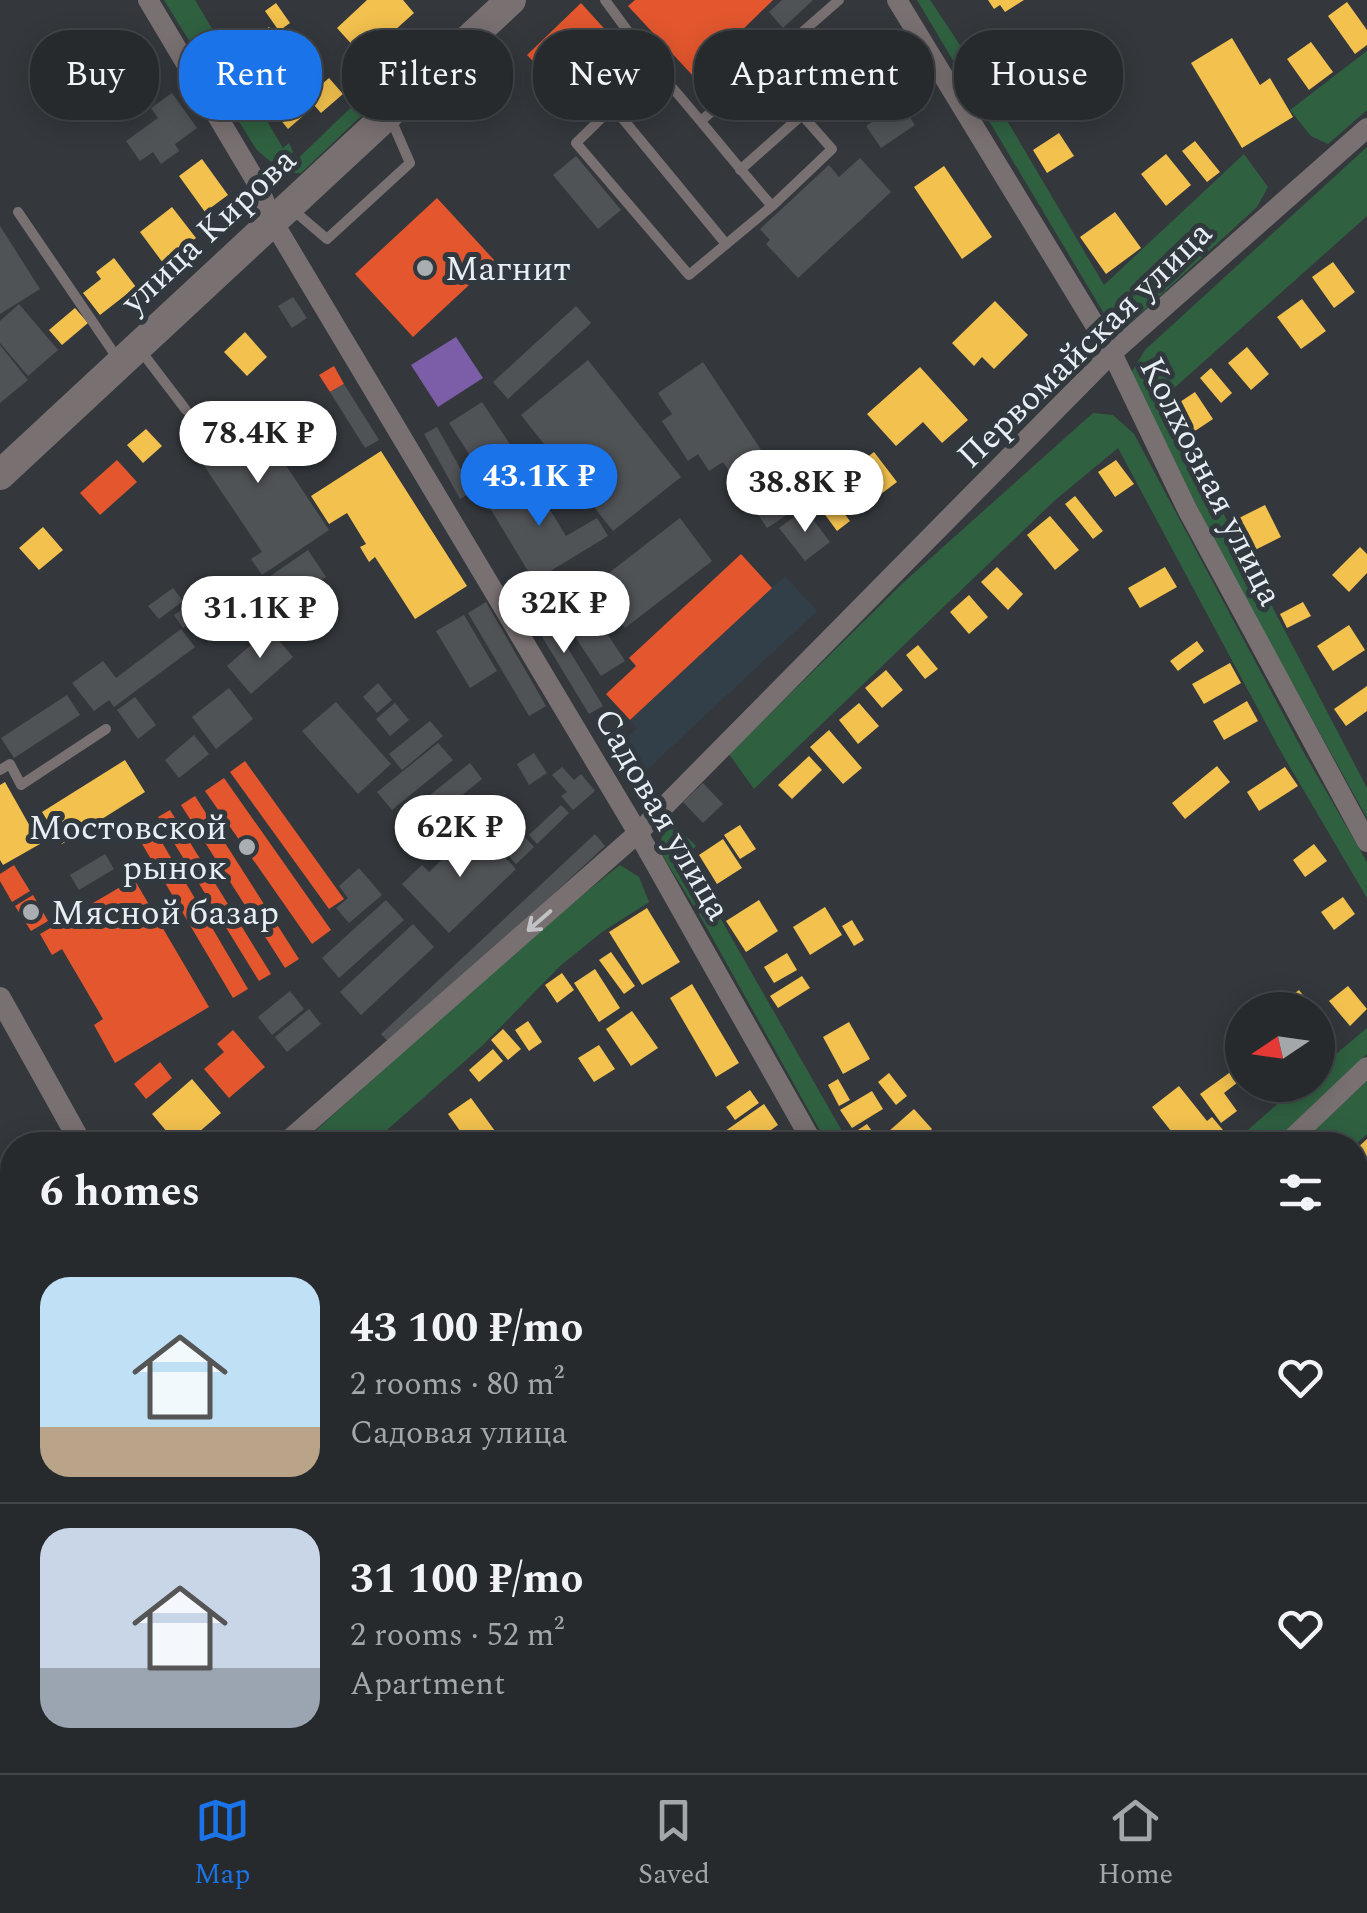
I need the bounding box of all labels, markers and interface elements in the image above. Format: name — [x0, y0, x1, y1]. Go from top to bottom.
chip: Buy — [30, 30, 159, 120]
chip: Rent — [179, 30, 322, 120]
chip: Filters — [342, 30, 513, 120]
chip: New — [533, 30, 674, 120]
chip: Apartment — [694, 30, 934, 120]
chip: House — [954, 30, 1123, 120]
street label: улица Кирова — [108, 135, 309, 328]
street label: Первомайская улица — [945, 209, 1225, 482]
place label: Магнит — [445, 243, 571, 296]
marker: Магнит — [414, 257, 436, 279]
street label: Колхозная улица — [1125, 348, 1296, 615]
pin: 78.4K ₽ — [166, 401, 350, 486]
text: 78.4K ₽ — [201, 409, 315, 458]
pin: 43.1K ₽ — [447, 444, 631, 529]
pin: 38.8K ₽ — [713, 450, 897, 535]
text: 43.1K ₽ — [482, 452, 596, 501]
text: 38.8K ₽ — [748, 458, 862, 507]
pin: 32K ₽ — [494, 571, 634, 656]
pin: 31.1K ₽ — [168, 576, 352, 661]
text: 32K ₽ — [521, 579, 607, 628]
text: 31.1K ₽ — [203, 584, 317, 633]
street label: Садовая улица — [579, 699, 744, 931]
pin: 62K ₽ — [390, 795, 530, 880]
place label: Мостовской рынок — [28, 802, 227, 895]
text: 62K ₽ — [417, 803, 503, 852]
marker: Мостовской рынок — [236, 836, 258, 858]
place label: Мясной базар — [51, 887, 279, 940]
marker: Мясной базар — [20, 901, 42, 923]
one-way arrow — [527, 909, 552, 932]
north arrow — [1225, 992, 1335, 1102]
map controls — [1225, 992, 1335, 1102]
text: 6 homes — [40, 1161, 200, 1224]
icon: filters — [1273, 1165, 1328, 1220]
text: 43 100 ₽/mo — [350, 1297, 583, 1360]
icon: home — [120, 1317, 240, 1437]
icon: heart — [1273, 1350, 1328, 1405]
text: 2 rooms · 80 m² — [350, 1360, 564, 1409]
text: Садовая улица — [350, 1409, 567, 1458]
text: 31 100 ₽/mo — [350, 1548, 583, 1611]
icon: home — [120, 1568, 240, 1688]
icon: heart — [1273, 1601, 1328, 1656]
text: 2 rooms · 52 m² — [350, 1611, 564, 1660]
text: Apartment — [350, 1660, 505, 1709]
tab: Map — [194, 1793, 250, 1896]
tab: Saved — [638, 1793, 710, 1896]
tab: Home — [1098, 1793, 1173, 1896]

